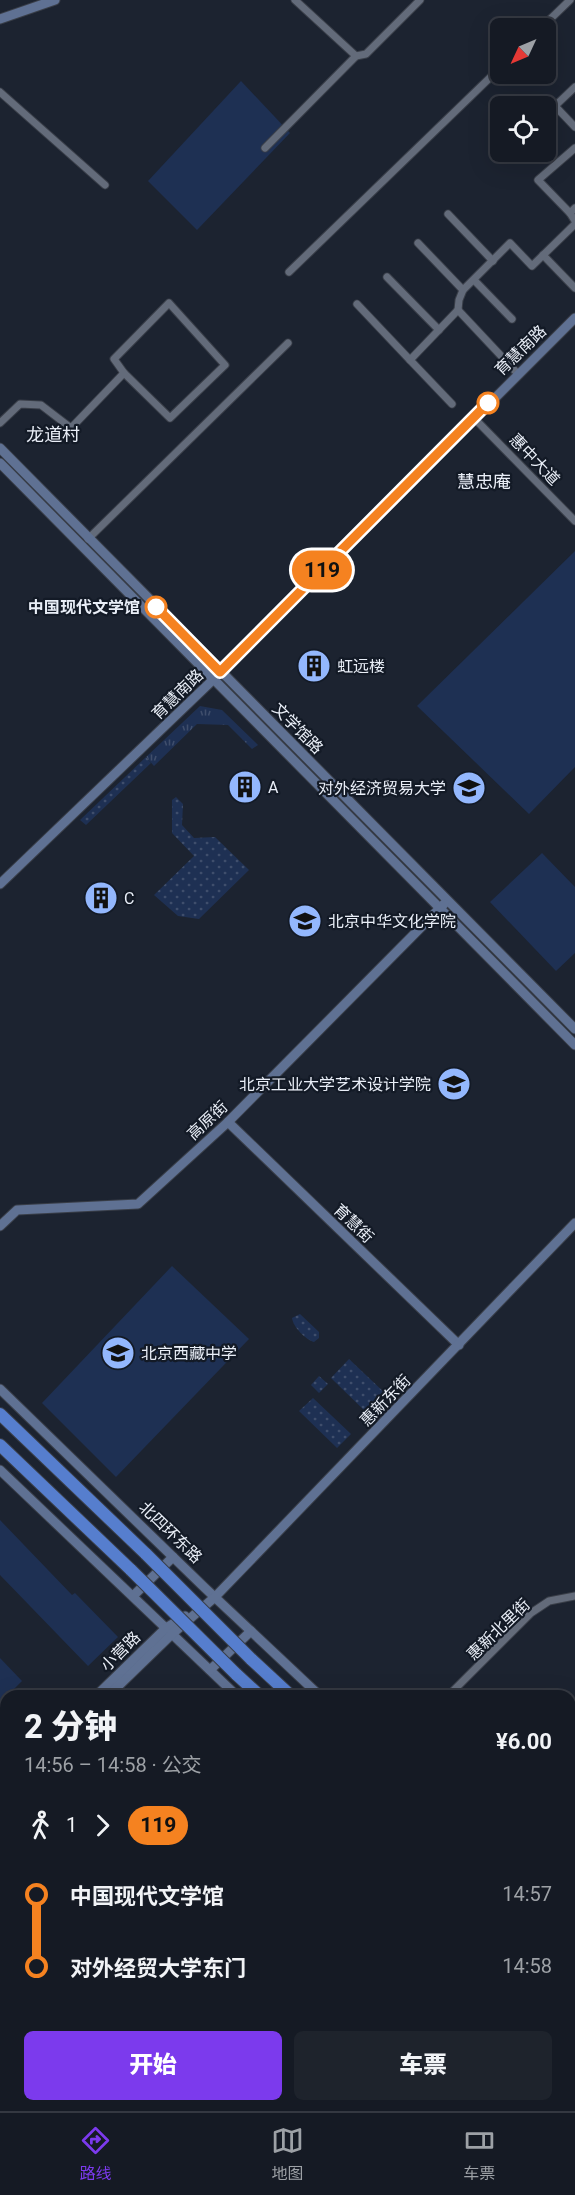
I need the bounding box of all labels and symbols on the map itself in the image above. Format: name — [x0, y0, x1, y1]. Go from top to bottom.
north arrow — [490, 18, 556, 84]
street label: 育慧南路 — [491, 321, 550, 379]
unlabelled marker — [477, 392, 499, 414]
district label: 龙道村 — [26, 424, 80, 445]
street label: 惠中大道 — [506, 430, 564, 489]
district label: 慧忠庵 — [457, 471, 511, 492]
line badge: 119 — [288, 550, 356, 590]
marker: 中国现代文学馆 — [145, 596, 167, 618]
place label: 中国现代文学馆 — [28, 598, 140, 617]
building icon: 虹远楼 — [296, 648, 332, 684]
place label: 虹远楼 — [337, 657, 385, 676]
street label: 育慧南路 — [148, 665, 207, 723]
street label: 文学馆路 — [268, 699, 327, 758]
building icon: A — [227, 769, 263, 805]
school or university icon: 对外经济贸易大学 — [451, 770, 487, 806]
place label: A — [268, 778, 279, 797]
place label: 对外经济贸易大学 — [318, 779, 446, 798]
building icon: C — [83, 880, 119, 916]
place label: C — [124, 889, 134, 908]
school or university icon: 北京中华文化学院 — [287, 903, 323, 939]
place label: 北京中华文化学院 — [328, 912, 456, 931]
school or university icon: 北京工业大学艺术设计学院 — [436, 1066, 472, 1102]
place label: 北京工业大学艺术设计学院 — [239, 1075, 431, 1094]
street label: 高原街 — [183, 1097, 231, 1144]
street label: 育慧街 — [330, 1200, 378, 1247]
school or university icon: 北京西藏中学 — [100, 1335, 136, 1371]
place label: 北京西藏中学 — [141, 1344, 237, 1363]
street label: 惠新东街 — [356, 1371, 414, 1430]
street label: 北四环东路 — [135, 1498, 206, 1567]
street label: 惠新北里街 — [463, 1595, 534, 1664]
street label: 小营路 — [97, 1628, 144, 1675]

